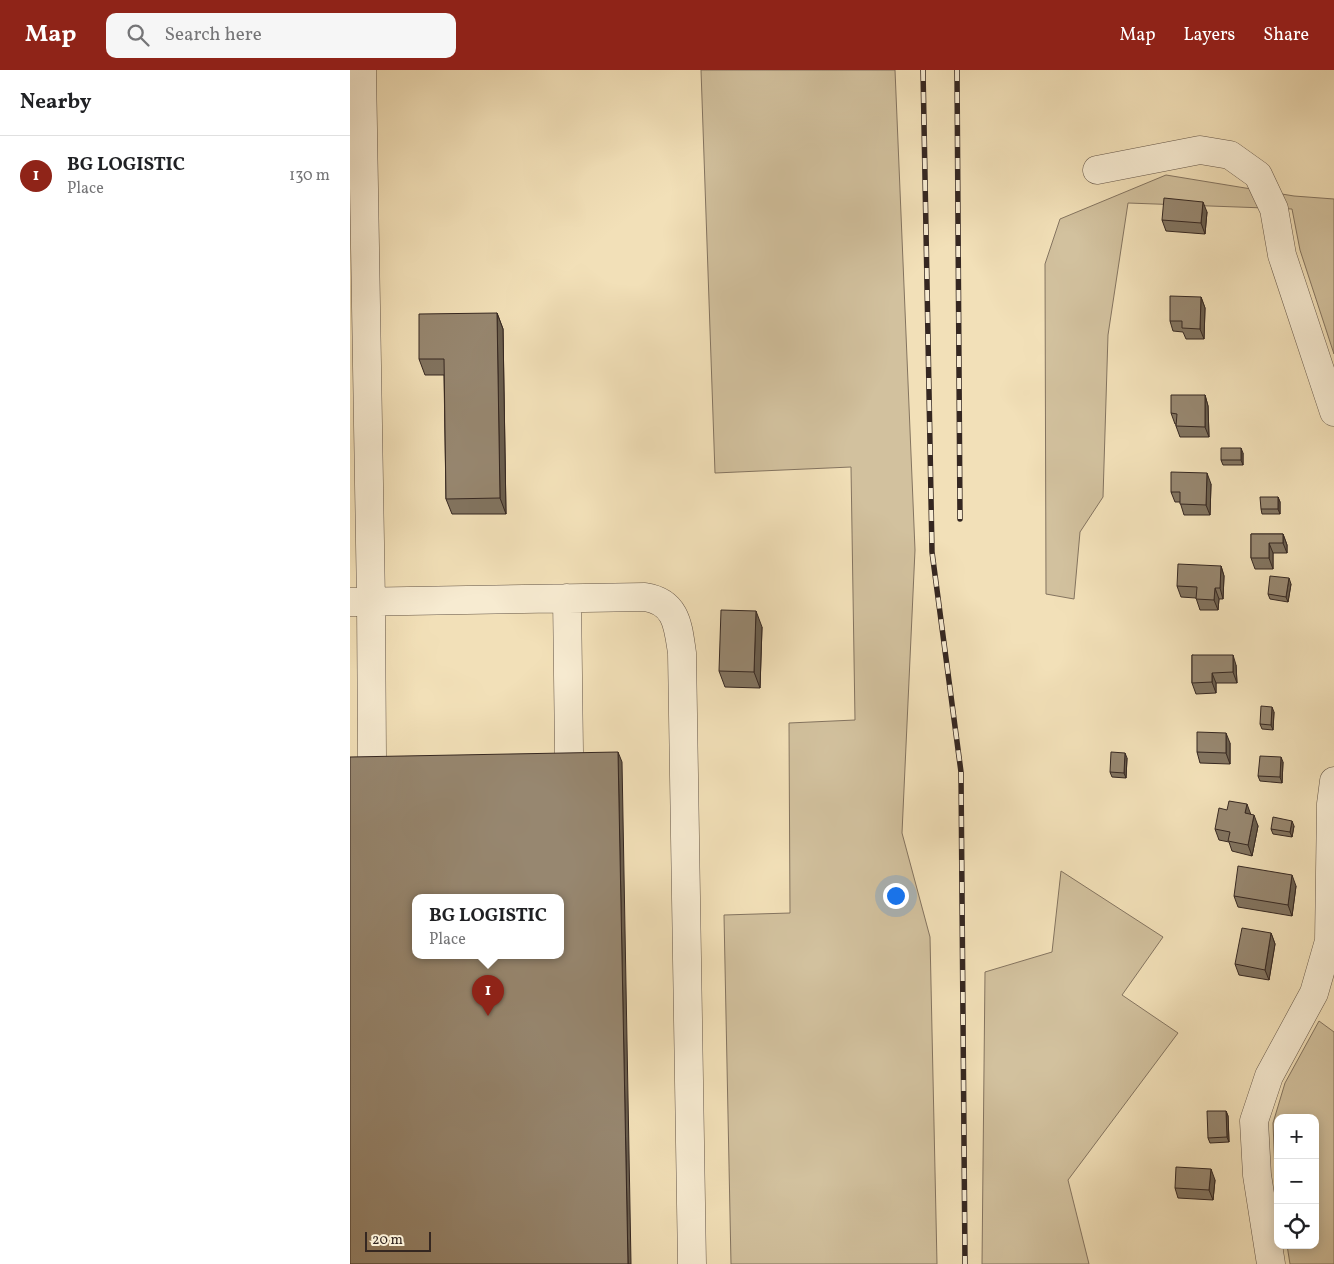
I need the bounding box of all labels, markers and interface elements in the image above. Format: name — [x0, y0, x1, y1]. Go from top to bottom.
search box — [106, 13, 456, 58]
text: Map — [25, 18, 76, 52]
icon: search — [124, 21, 152, 49]
text: Search here — [164, 22, 262, 48]
text: Map — [1119, 23, 1155, 48]
text: Layers — [1183, 23, 1235, 48]
text: Share — [1263, 23, 1309, 48]
text: Nearby — [20, 88, 91, 117]
text: BG LOGISTIC — [67, 152, 185, 178]
text: 1 — [33, 165, 39, 187]
text: 130 m — [289, 165, 330, 187]
text: Place — [67, 178, 104, 200]
your location — [883, 883, 909, 909]
popup — [412, 894, 564, 959]
text: BG LOGISTIC — [429, 903, 547, 929]
text: Place — [429, 929, 466, 951]
pin: 1 — [472, 975, 504, 1016]
map controls — [1274, 1114, 1319, 1249]
button: + — [1274, 1114, 1319, 1159]
button: − — [1274, 1159, 1319, 1204]
button: locate — [1274, 1204, 1319, 1249]
scale bar — [365, 1229, 431, 1252]
text: 20 m — [372, 1231, 403, 1250]

